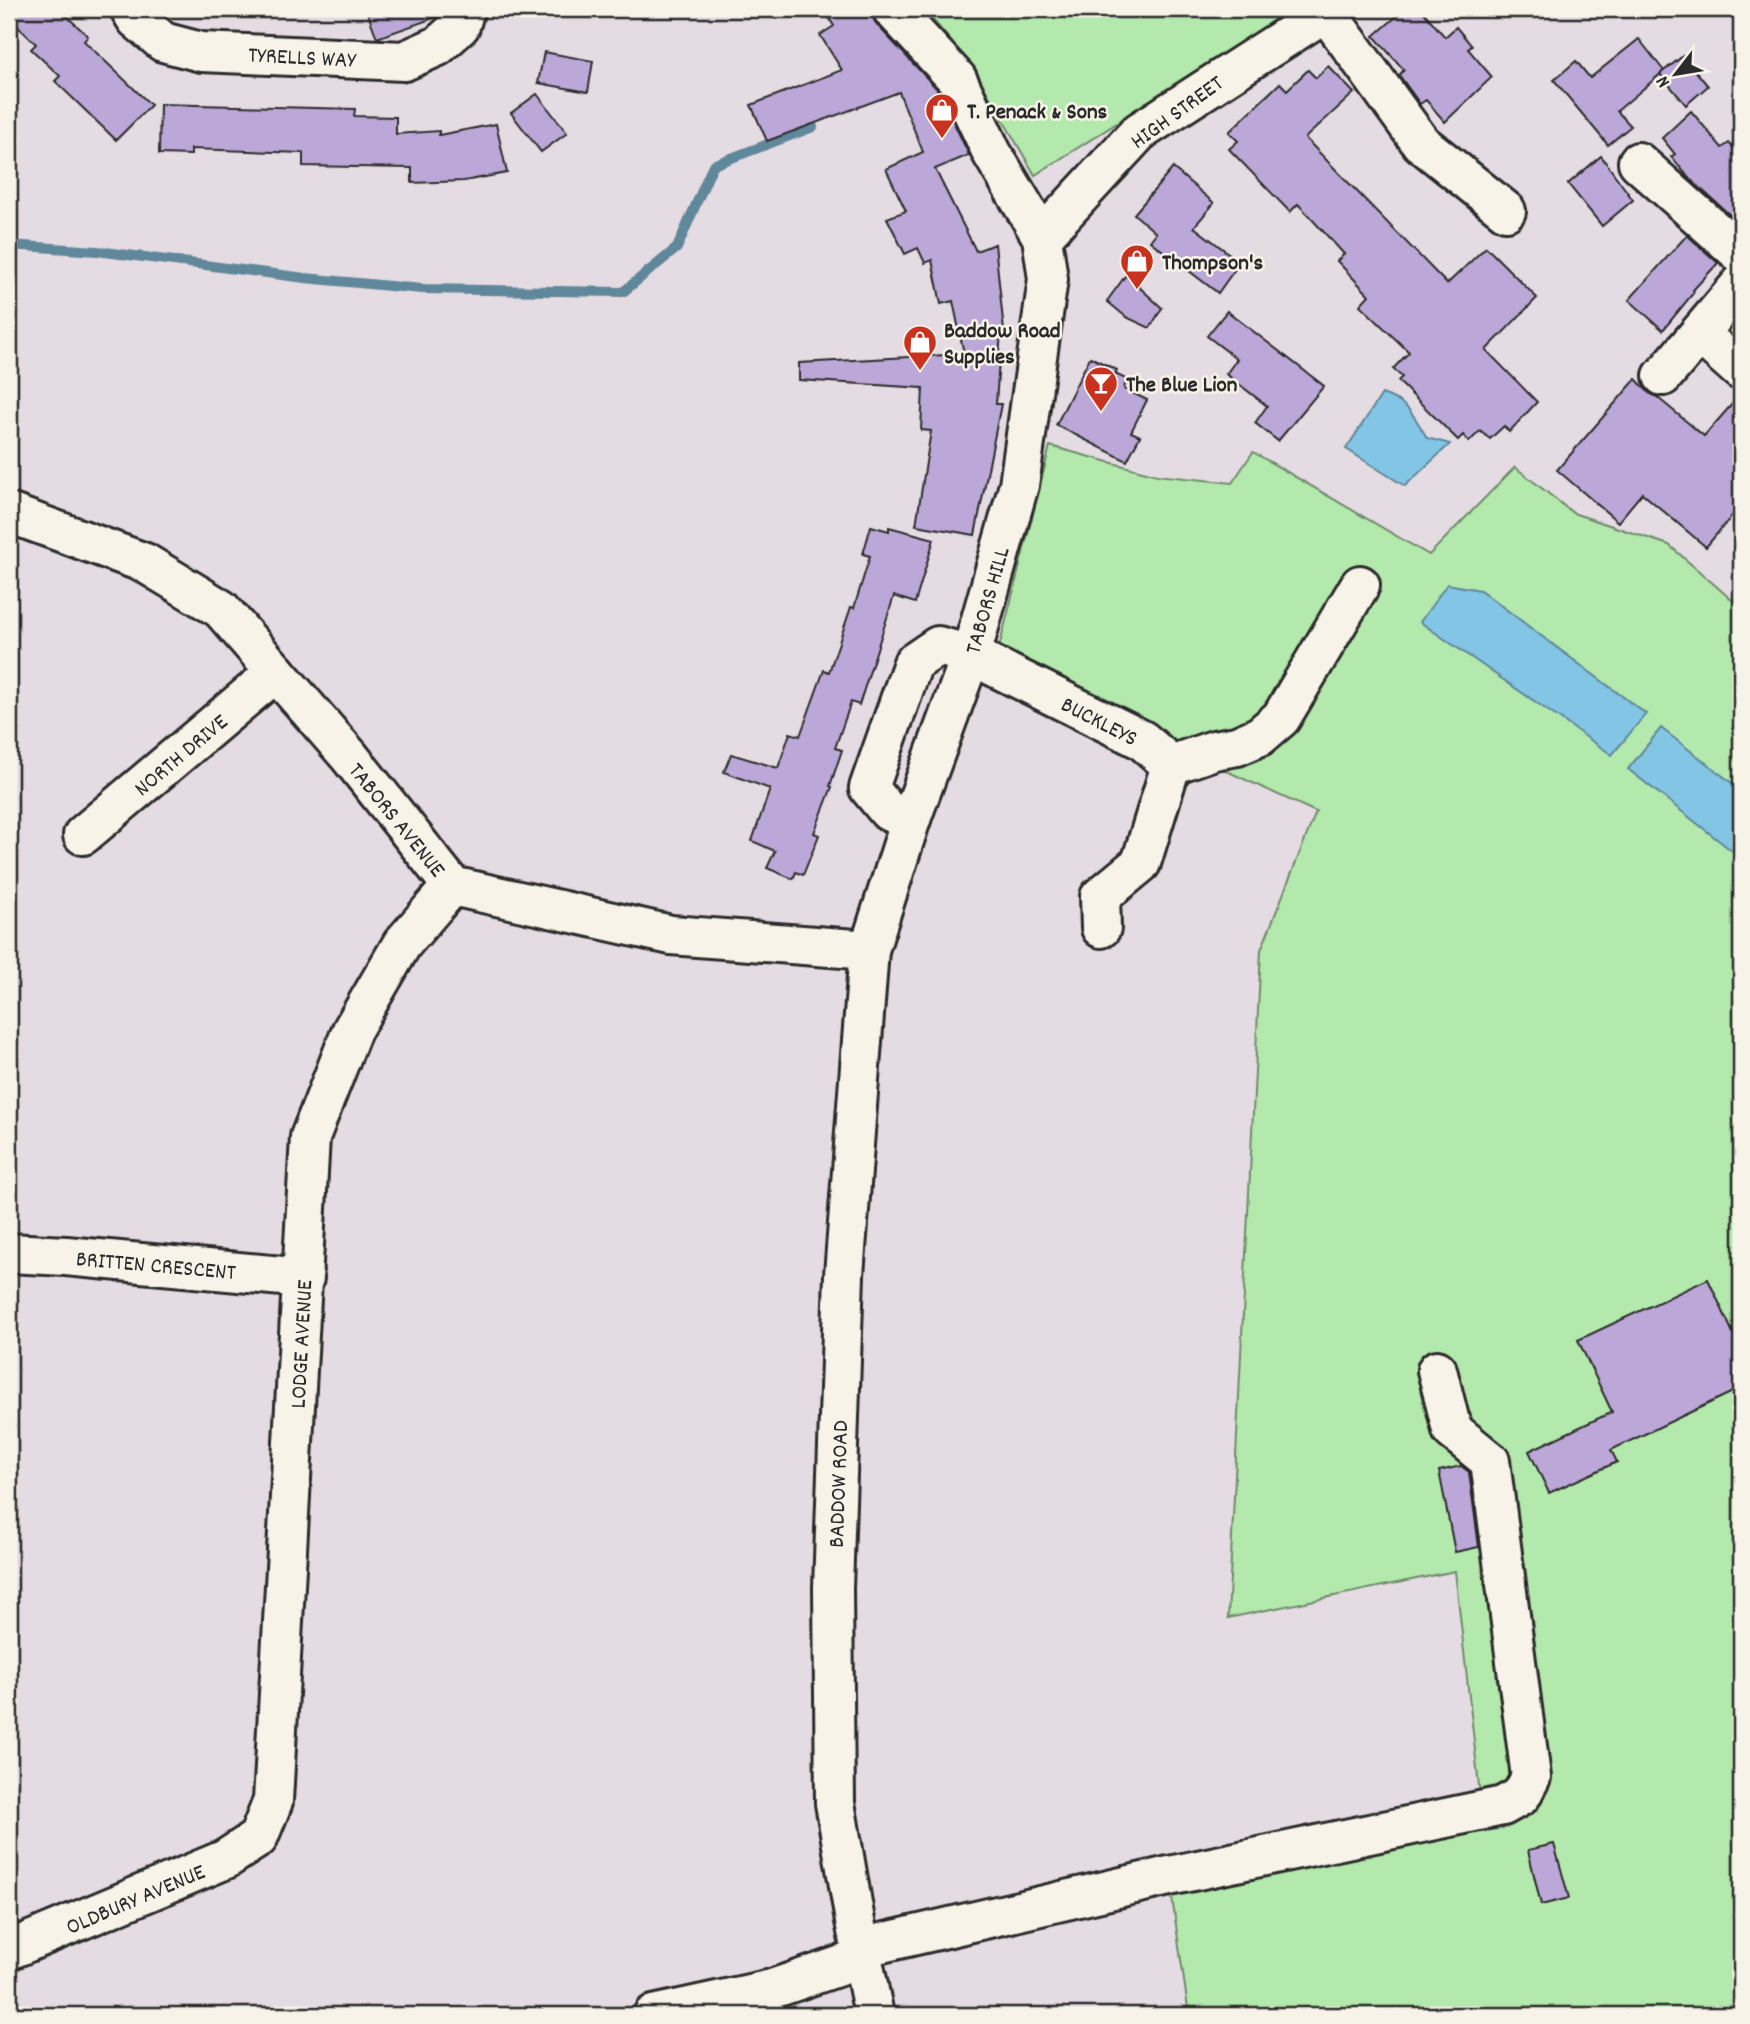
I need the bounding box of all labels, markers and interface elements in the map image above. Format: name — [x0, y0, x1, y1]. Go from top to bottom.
north arrow — [1642, 38, 1712, 108]
street label: TYRELLS WAY — [247, 40, 357, 79]
street label: HIGH STREET — [1125, 69, 1232, 159]
text: N — [1650, 70, 1678, 92]
shop icon: T. Penack & Sons — [923, 91, 961, 140]
place label: T. Penack & Sons — [967, 97, 1108, 130]
shop icon: Thompson's — [1118, 242, 1156, 291]
place label: Thompson's — [1162, 248, 1263, 281]
place label: Baddow Road Supplies — [944, 316, 1061, 375]
shop icon: Baddow Road Supplies — [901, 323, 939, 372]
bar icon: The Blue Lion — [1082, 364, 1120, 413]
place label: The Blue Lion — [1126, 370, 1238, 403]
street label: TABORS HILL — [958, 543, 1021, 658]
street label: BUCKLEYS — [1054, 690, 1143, 757]
street label: NORTH DRIVE — [128, 707, 237, 806]
street label: TABORS AVENUE — [339, 757, 452, 886]
street label: BRITTEN CRESCENT — [74, 1244, 237, 1291]
street label: LODGE AVENUE — [284, 1278, 323, 1409]
street label: BADDOW ROAD — [822, 1420, 859, 1549]
street label: OLDBURY AVENUE — [62, 1857, 212, 1945]

